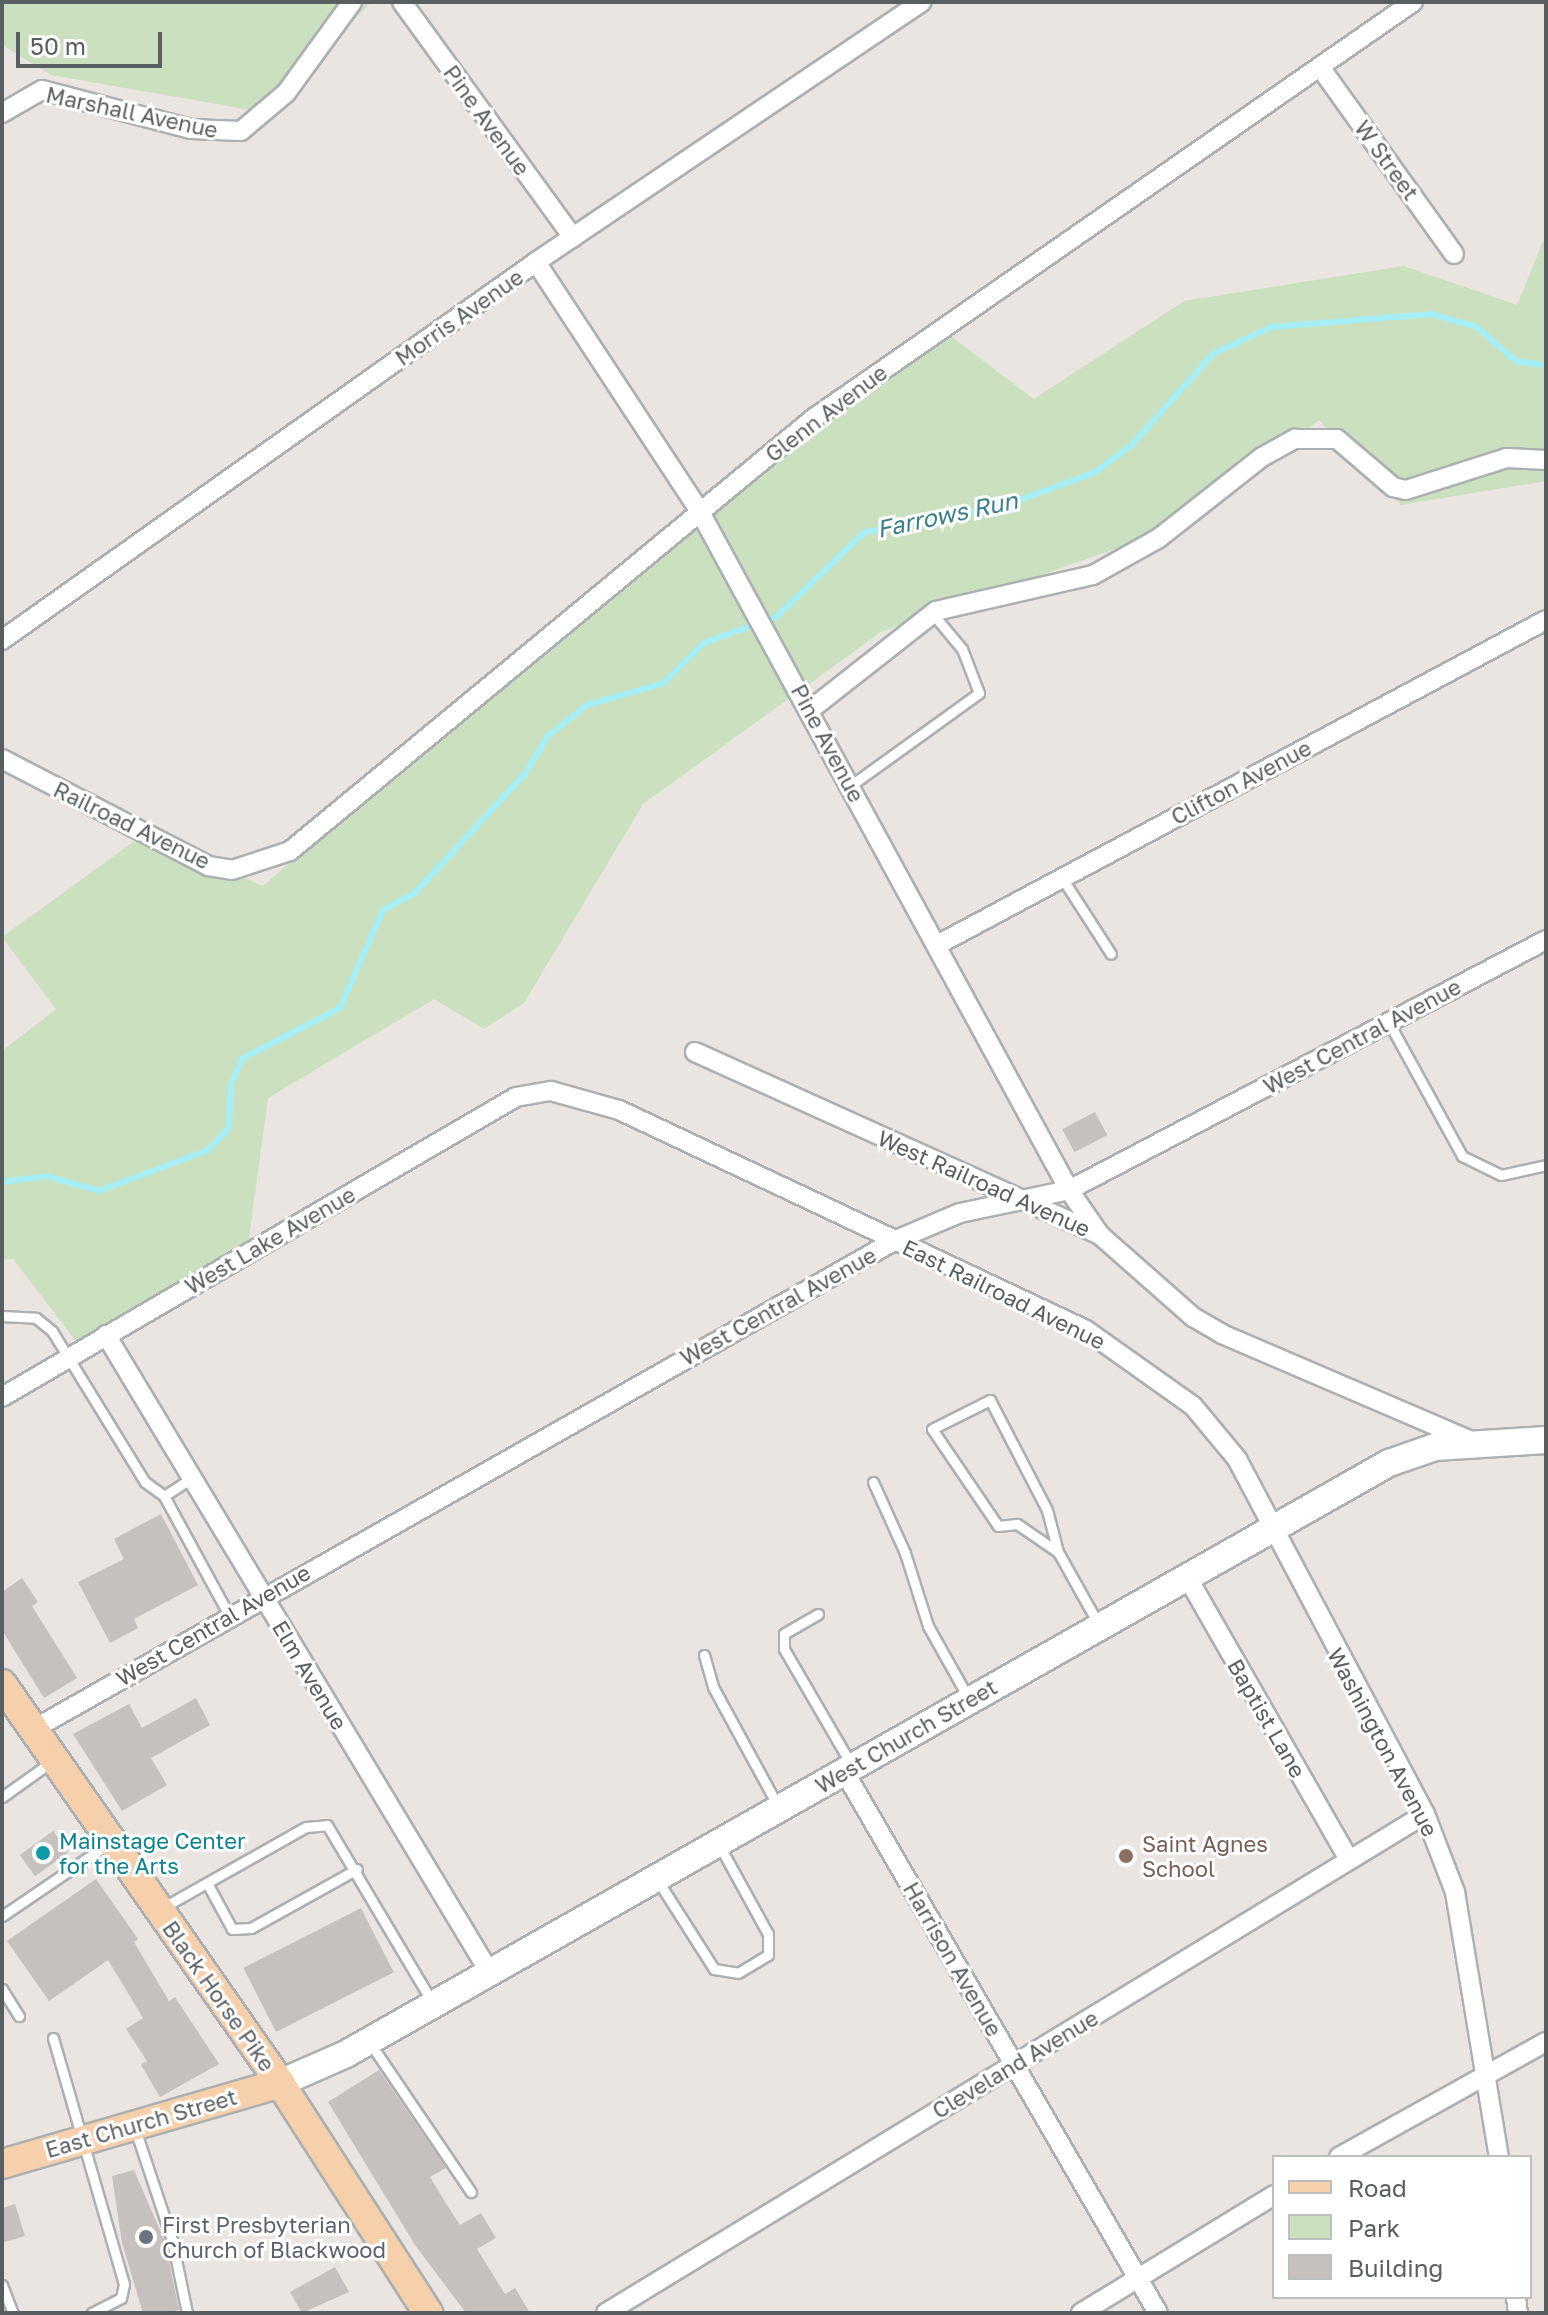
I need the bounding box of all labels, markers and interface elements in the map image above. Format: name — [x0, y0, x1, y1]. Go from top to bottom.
scale bar — [20, 16, 166, 66]
text: 50 m — [30, 31, 86, 60]
street label: Pine Avenue — [438, 60, 536, 180]
street label: Marshall Avenue — [44, 81, 220, 143]
street label: W Street — [1349, 115, 1425, 205]
street label: Morris Avenue — [390, 263, 528, 371]
street label: Glenn Avenue — [760, 359, 892, 467]
water label: Farrows Run — [874, 485, 1020, 543]
street label: Pine Avenue — [786, 680, 870, 806]
street label: Clifton Avenue — [1166, 734, 1316, 830]
street label: Railroad Avenue — [49, 776, 215, 874]
street label: West Central Avenue — [1259, 973, 1465, 1099]
street label: West Railroad Avenue — [874, 1124, 1094, 1242]
street label: West Lake Avenue — [180, 1181, 360, 1299]
street label: East Railroad Avenue — [898, 1233, 1110, 1355]
street label: West Central Avenue — [675, 1241, 881, 1371]
street label: West Central Avenue — [111, 1559, 315, 1691]
street label: Elm Avenue — [267, 1615, 353, 1735]
street label: Washington Avenue — [1322, 1643, 1444, 1841]
street label: Baptist Lane — [1222, 1654, 1312, 1782]
street label: West Church Street — [811, 1673, 1001, 1799]
place label: Mainstage Center for the Arts — [59, 1827, 246, 1878]
place label: Saint Agnes School — [1142, 1830, 1268, 1882]
marker: Mainstage Center for the Arts — [34, 1844, 52, 1862]
marker: Saint Agnes School — [1117, 1847, 1135, 1865]
street label: Harrison Avenue — [898, 1877, 1008, 2041]
street label: Black Horse Pike — [157, 1916, 281, 2076]
street label: Cleveland Avenue — [927, 2004, 1103, 2124]
street label: East Church Street — [42, 2083, 240, 2163]
legend — [1272, 2155, 1532, 2299]
text: Road — [1348, 2173, 1407, 2202]
place label: First Presbyterian Church of Blackwood — [162, 2211, 386, 2262]
text: Park — [1348, 2213, 1400, 2242]
marker: First Presbyterian Church of Blackwood — [137, 2228, 155, 2246]
text: Building — [1348, 2253, 1443, 2282]

